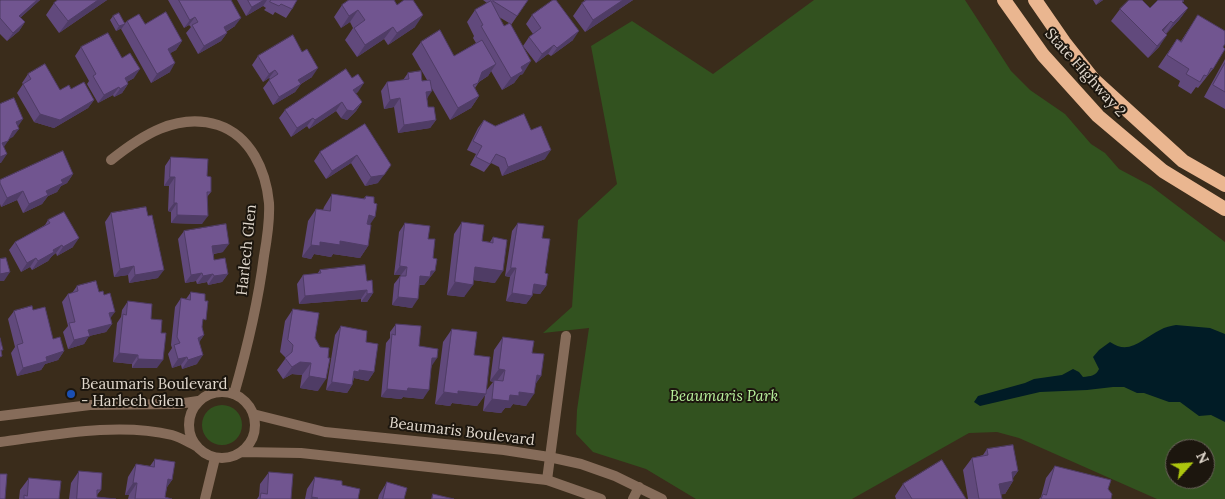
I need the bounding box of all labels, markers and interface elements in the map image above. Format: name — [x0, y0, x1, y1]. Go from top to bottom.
street label: State Highway 2 — [1041, 25, 1129, 121]
street label: Harlech Glen — [233, 204, 261, 296]
place label: Beaumaris Boulevard - Harlech Glen — [81, 376, 228, 411]
marker: Beaumaris Boulevard - Harlech Glen — [65, 388, 77, 400]
park label: Beaumaris Park — [670, 388, 778, 406]
street label: Beaumaris Boulevard — [388, 414, 536, 450]
north arrow — [1165, 439, 1215, 489]
text: N — [1192, 449, 1213, 467]

